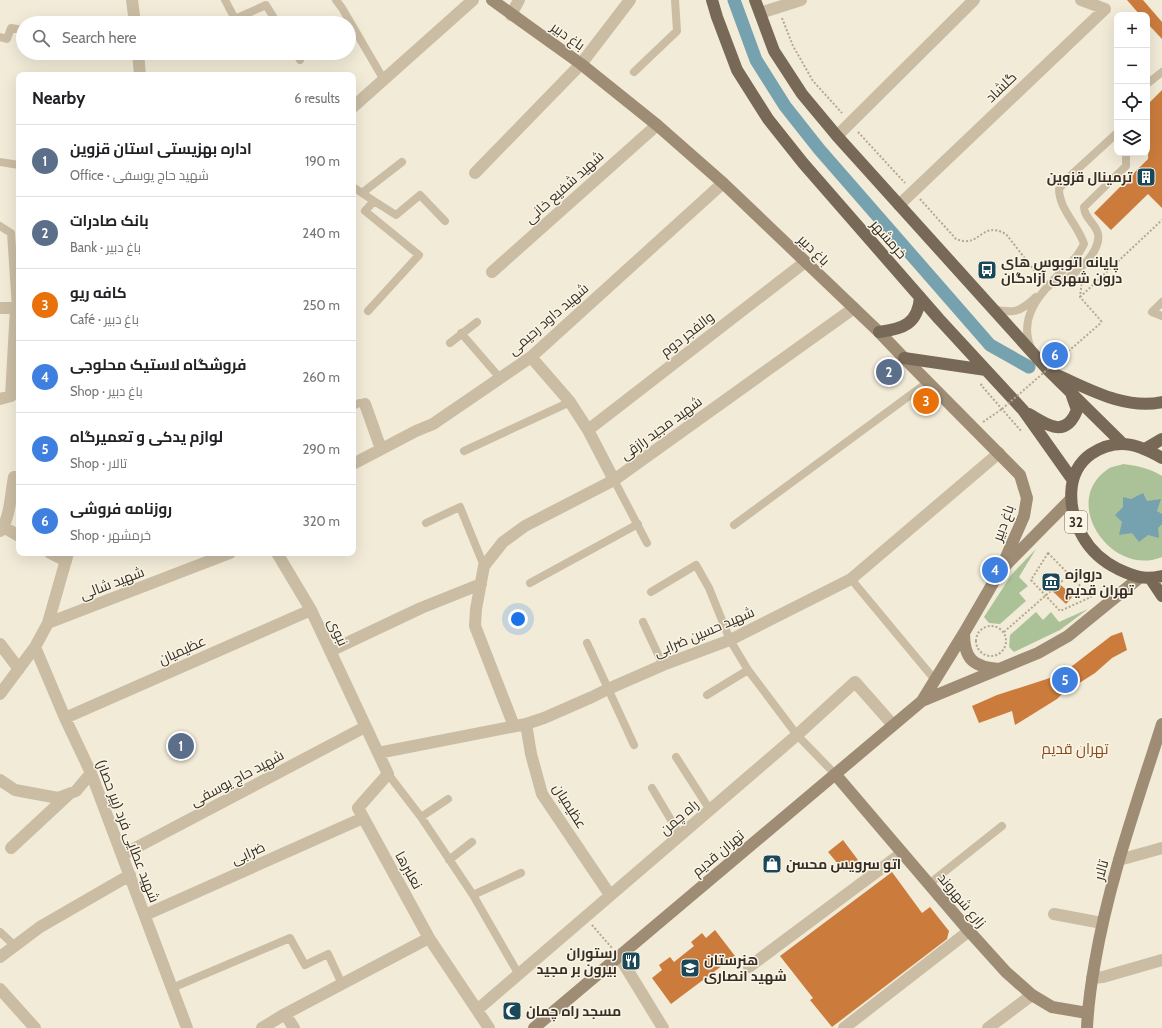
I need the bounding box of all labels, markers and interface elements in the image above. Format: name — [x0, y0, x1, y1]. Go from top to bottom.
map controls — [1114, 12, 1150, 156]
button: + — [1114, 12, 1150, 48]
search box — [16, 16, 356, 60]
street label: باغ دبیر — [547, 17, 589, 54]
icon: search — [30, 27, 52, 49]
text: Search here — [62, 29, 137, 47]
button: − — [1114, 48, 1150, 84]
street label: گلشاد — [982, 68, 1020, 106]
button: locate — [1114, 84, 1150, 120]
text: Nearby — [32, 88, 85, 108]
text: 6 results — [294, 90, 340, 106]
button: layers — [1114, 120, 1150, 156]
text: اداره بهزیستی استان قزوین — [70, 140, 252, 158]
street label: شهید شفیع خانی — [521, 147, 607, 227]
text: 1 — [43, 153, 47, 169]
text: 190 m — [305, 153, 340, 169]
building icon: ترمینال قزوین — [1135, 166, 1157, 188]
text: Office · شهید حاج یوسفی — [70, 167, 209, 183]
place label: ترمینال قزوین — [1047, 168, 1133, 186]
text: بانک صادرات — [70, 212, 149, 230]
street label: خرمشهر — [866, 215, 911, 262]
text: 2 — [42, 225, 48, 241]
text: 240 m — [302, 225, 340, 241]
street label: باغ دبیر — [794, 230, 834, 270]
text: Bank · باغ دبیر — [70, 239, 141, 255]
place label: پایانه اتوبوس های درون شهری آزادگان — [1001, 253, 1122, 287]
bus stop icon: پایانه اتوبوس های درون شهری آزادگان — [976, 259, 998, 281]
street label: شهید داود رحیمی — [504, 279, 592, 359]
text: کافه ریو — [70, 284, 127, 302]
text: 3 — [41, 297, 49, 313]
text: 250 m — [303, 297, 340, 313]
street label: والفجر دوم — [657, 307, 718, 361]
text: Café · باغ دبیر — [70, 311, 139, 327]
pin: 6 — [1042, 340, 1068, 370]
text: فروشگاه لاستیک محلوجی — [70, 356, 246, 374]
pin: 2 — [876, 357, 902, 387]
text: 4 — [41, 369, 49, 385]
text: 260 m — [302, 369, 340, 385]
text: Shop · باغ دبیر — [70, 383, 143, 399]
pin: 3 — [913, 386, 939, 416]
street label: شهید مجید رازقی — [616, 392, 706, 464]
text: لوازم یدکی و تعمیرگاه — [70, 428, 223, 446]
text: 5 — [42, 441, 48, 457]
text: 290 m — [302, 441, 340, 457]
text: Shop · تالار — [70, 455, 127, 471]
text: روزنامه فروشی — [70, 500, 172, 518]
street label: باغ دبیر — [988, 502, 1018, 545]
road number: 32 — [1065, 511, 1087, 533]
text: 6 — [41, 513, 49, 529]
text: 320 m — [303, 513, 340, 529]
text: Shop · خرمشهر — [70, 527, 151, 543]
pin: 4 — [982, 555, 1008, 585]
street label: شهید شالی — [77, 563, 147, 603]
place label: دروازه تهران قدیم — [1065, 565, 1134, 600]
museum icon: دروازه تهران قدیم — [1040, 571, 1062, 593]
street label: شهید حسین ضرابی — [651, 603, 757, 661]
your location — [508, 609, 528, 629]
street label: نبوی — [324, 615, 352, 649]
street label: عظیمیان — [156, 632, 208, 668]
pin: 5 — [1052, 665, 1078, 695]
pin: 1 — [168, 731, 194, 761]
district label: تهران قدیم — [1042, 740, 1108, 759]
street label: شهید حاج یوسفی — [187, 746, 287, 810]
street label: شهید عطایی فرد (پیر حصار) — [91, 757, 164, 905]
street label: عظیمیان — [549, 780, 591, 832]
street label: راه چمن — [656, 795, 703, 840]
street label: تهران قدیم — [688, 826, 749, 881]
street label: ضرابی — [228, 838, 268, 868]
street label: نعلبرها — [391, 848, 427, 892]
shop icon: اتو سرویس محسن — [761, 853, 783, 875]
place label: اتو سرویس محسن — [786, 855, 901, 873]
street label: تالار — [1089, 857, 1112, 883]
street label: زارع شهروند — [934, 869, 990, 931]
place label: رستوران بیرون بر مجید — [537, 944, 617, 978]
restaurant icon: رستوران بیرون بر مجید — [620, 950, 642, 972]
place label: هنرستان شهید انصاری — [704, 951, 787, 985]
school or university icon: هنرستان شهید انصاری — [679, 957, 701, 979]
mosque icon: مسجد راه چمان — [501, 1000, 523, 1022]
place label: مسجد راه چمان — [526, 1002, 621, 1022]

